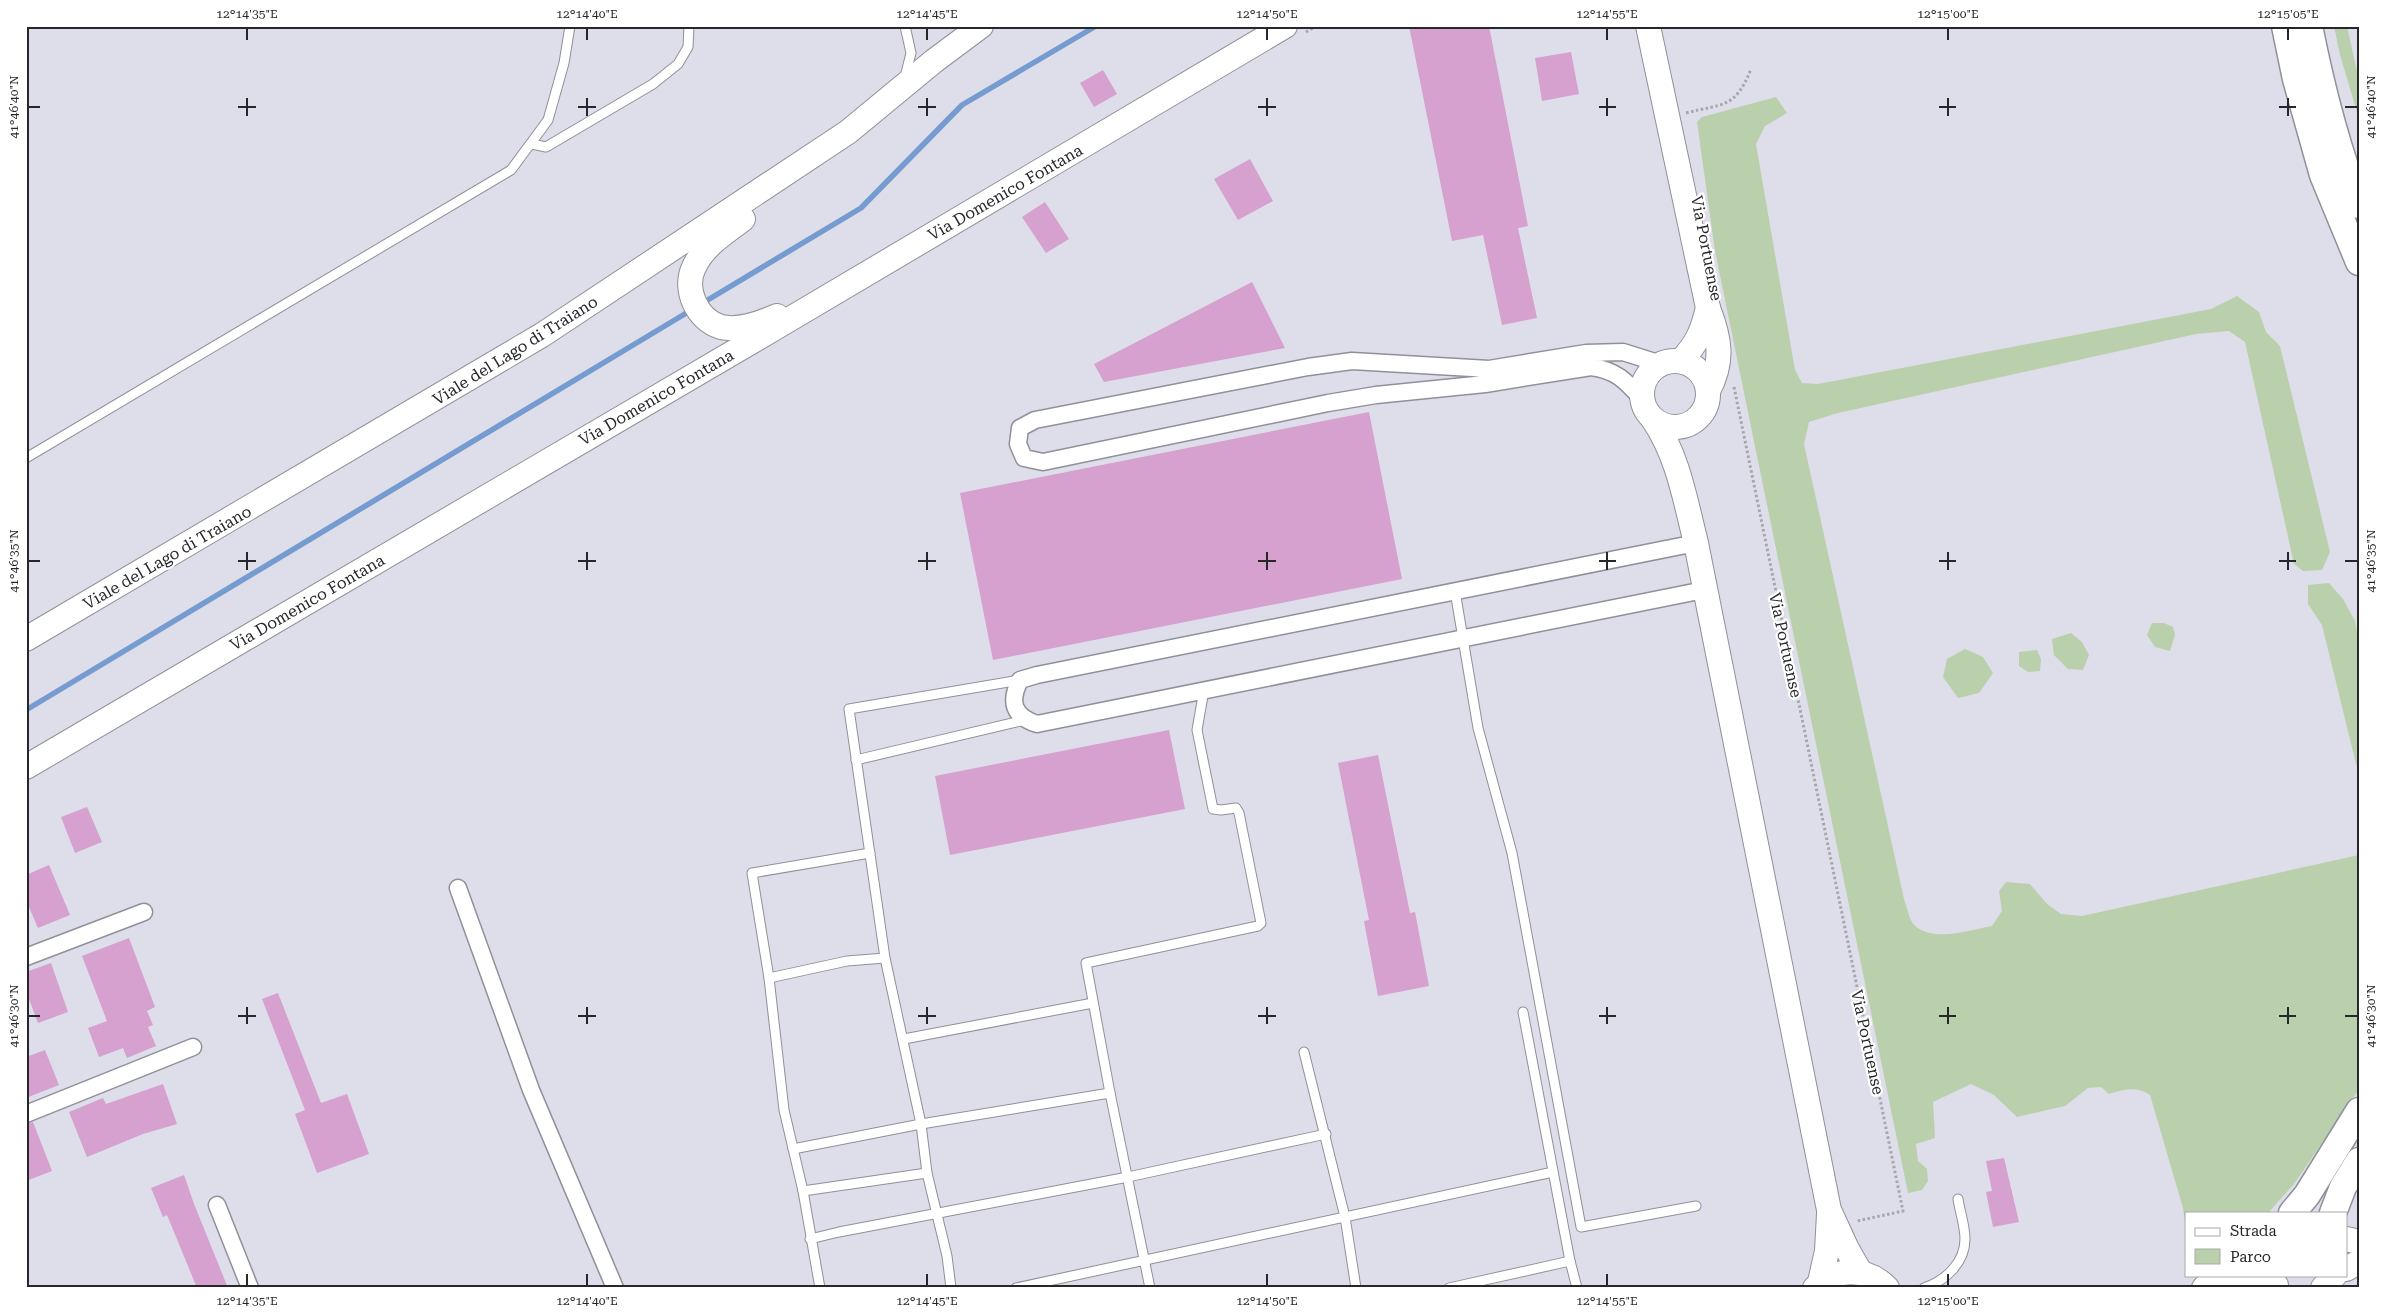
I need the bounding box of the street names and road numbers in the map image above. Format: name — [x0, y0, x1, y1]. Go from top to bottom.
street label: Via Domenico Fontana — [925, 140, 1086, 245]
street label: Via Portuense — [1687, 194, 1726, 303]
street label: Viale del Lago di Traiano — [429, 292, 601, 409]
street label: Via Domenico Fontana — [576, 345, 737, 450]
street label: Viale del Lago di Traiano — [80, 501, 255, 613]
street label: Via Domenico Fontana — [227, 550, 388, 655]
street label: Via Portuense — [1765, 591, 1806, 700]
street label: Via Portuense — [1847, 988, 1888, 1097]

